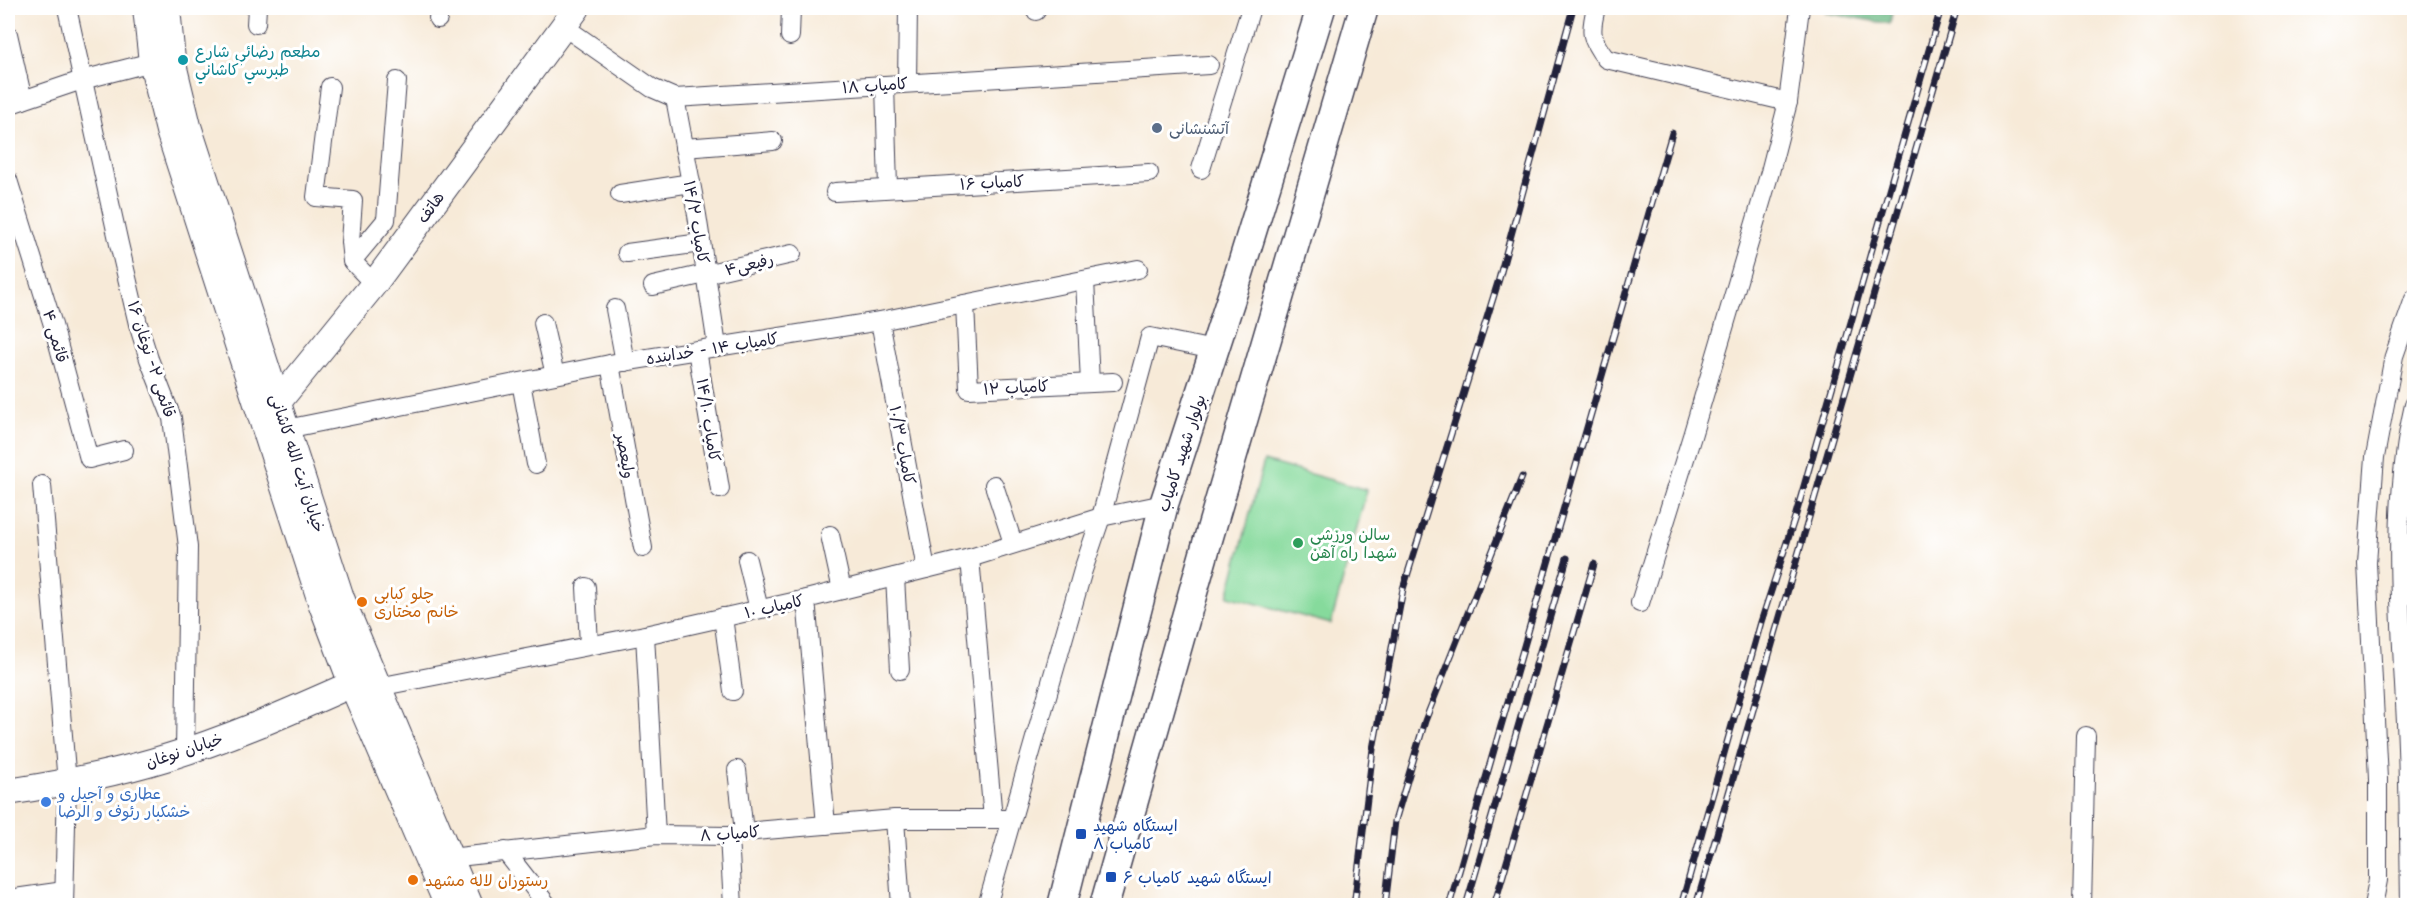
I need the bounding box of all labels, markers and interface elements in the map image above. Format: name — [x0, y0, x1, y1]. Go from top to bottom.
place label: مطعم رضائي شارع طبرسي كاشاني — [195, 38, 320, 84]
marker: مطعم رضائي شارع طبرسي كاشاني — [176, 53, 190, 67]
street label: کامیاب ۱۸ — [841, 70, 909, 98]
place label: آتشنشانی — [1169, 115, 1230, 139]
marker: آتشنشانی — [1150, 121, 1164, 135]
street label: کامیاب ۱۶ — [959, 167, 1025, 195]
street label: کامیاب ۱۴/۲ — [679, 178, 717, 266]
street label: هاتف — [410, 186, 449, 227]
street label: رفیعی۴ — [722, 245, 776, 281]
street label: قائمی ۲- نوغان ۱۶ — [123, 297, 183, 420]
street label: قائمی ۴ — [38, 307, 76, 365]
street label: کامیاب ۱۴ - خدابنده — [644, 325, 780, 369]
street label: کامیاب ۱۲ — [983, 372, 1049, 400]
street label: کامیاب ۱۴/۱۰ — [692, 376, 728, 464]
street label: خیابان آیت الله کاشانی — [265, 390, 333, 535]
street label: بولوار شهید کامیاب — [1150, 391, 1210, 515]
street label: کامیاب ۱۰/۳ — [885, 403, 923, 486]
street label: ولیعصر — [611, 430, 643, 480]
place label: سالن ورزشی شهدا راه آهن — [1310, 521, 1397, 563]
marker: سالن ورزشی شهدا راه آهن — [1291, 536, 1305, 550]
place label: چلو کبابی خانم مختاری — [374, 580, 459, 624]
street label: کامیاب ۱۰ — [742, 587, 806, 623]
marker: چلو کبابی خانم مختاری — [355, 595, 369, 609]
street label: خیابان نوغان — [142, 725, 225, 773]
place label: عطاری و آجیل و خشکبار رئوف و الرضا — [56, 780, 191, 822]
marker: عطاری و آجیل و خشکبار رئوف و الرضا — [39, 795, 53, 809]
place label: ایستگاه شهید کامیاب ۸ — [1093, 812, 1178, 854]
street label: کامیاب ۸ — [699, 818, 761, 846]
marker: ایستگاه شهید کامیاب ۸ — [1074, 827, 1088, 841]
place label: ایستگاه شهید کامیاب ۶ — [1123, 864, 1272, 888]
place label: رستوران لاله مشهد — [425, 867, 548, 891]
marker: ایستگاه شهید کامیاب ۶ — [1104, 870, 1118, 884]
marker: رستوران لاله مشهد — [406, 873, 420, 887]

